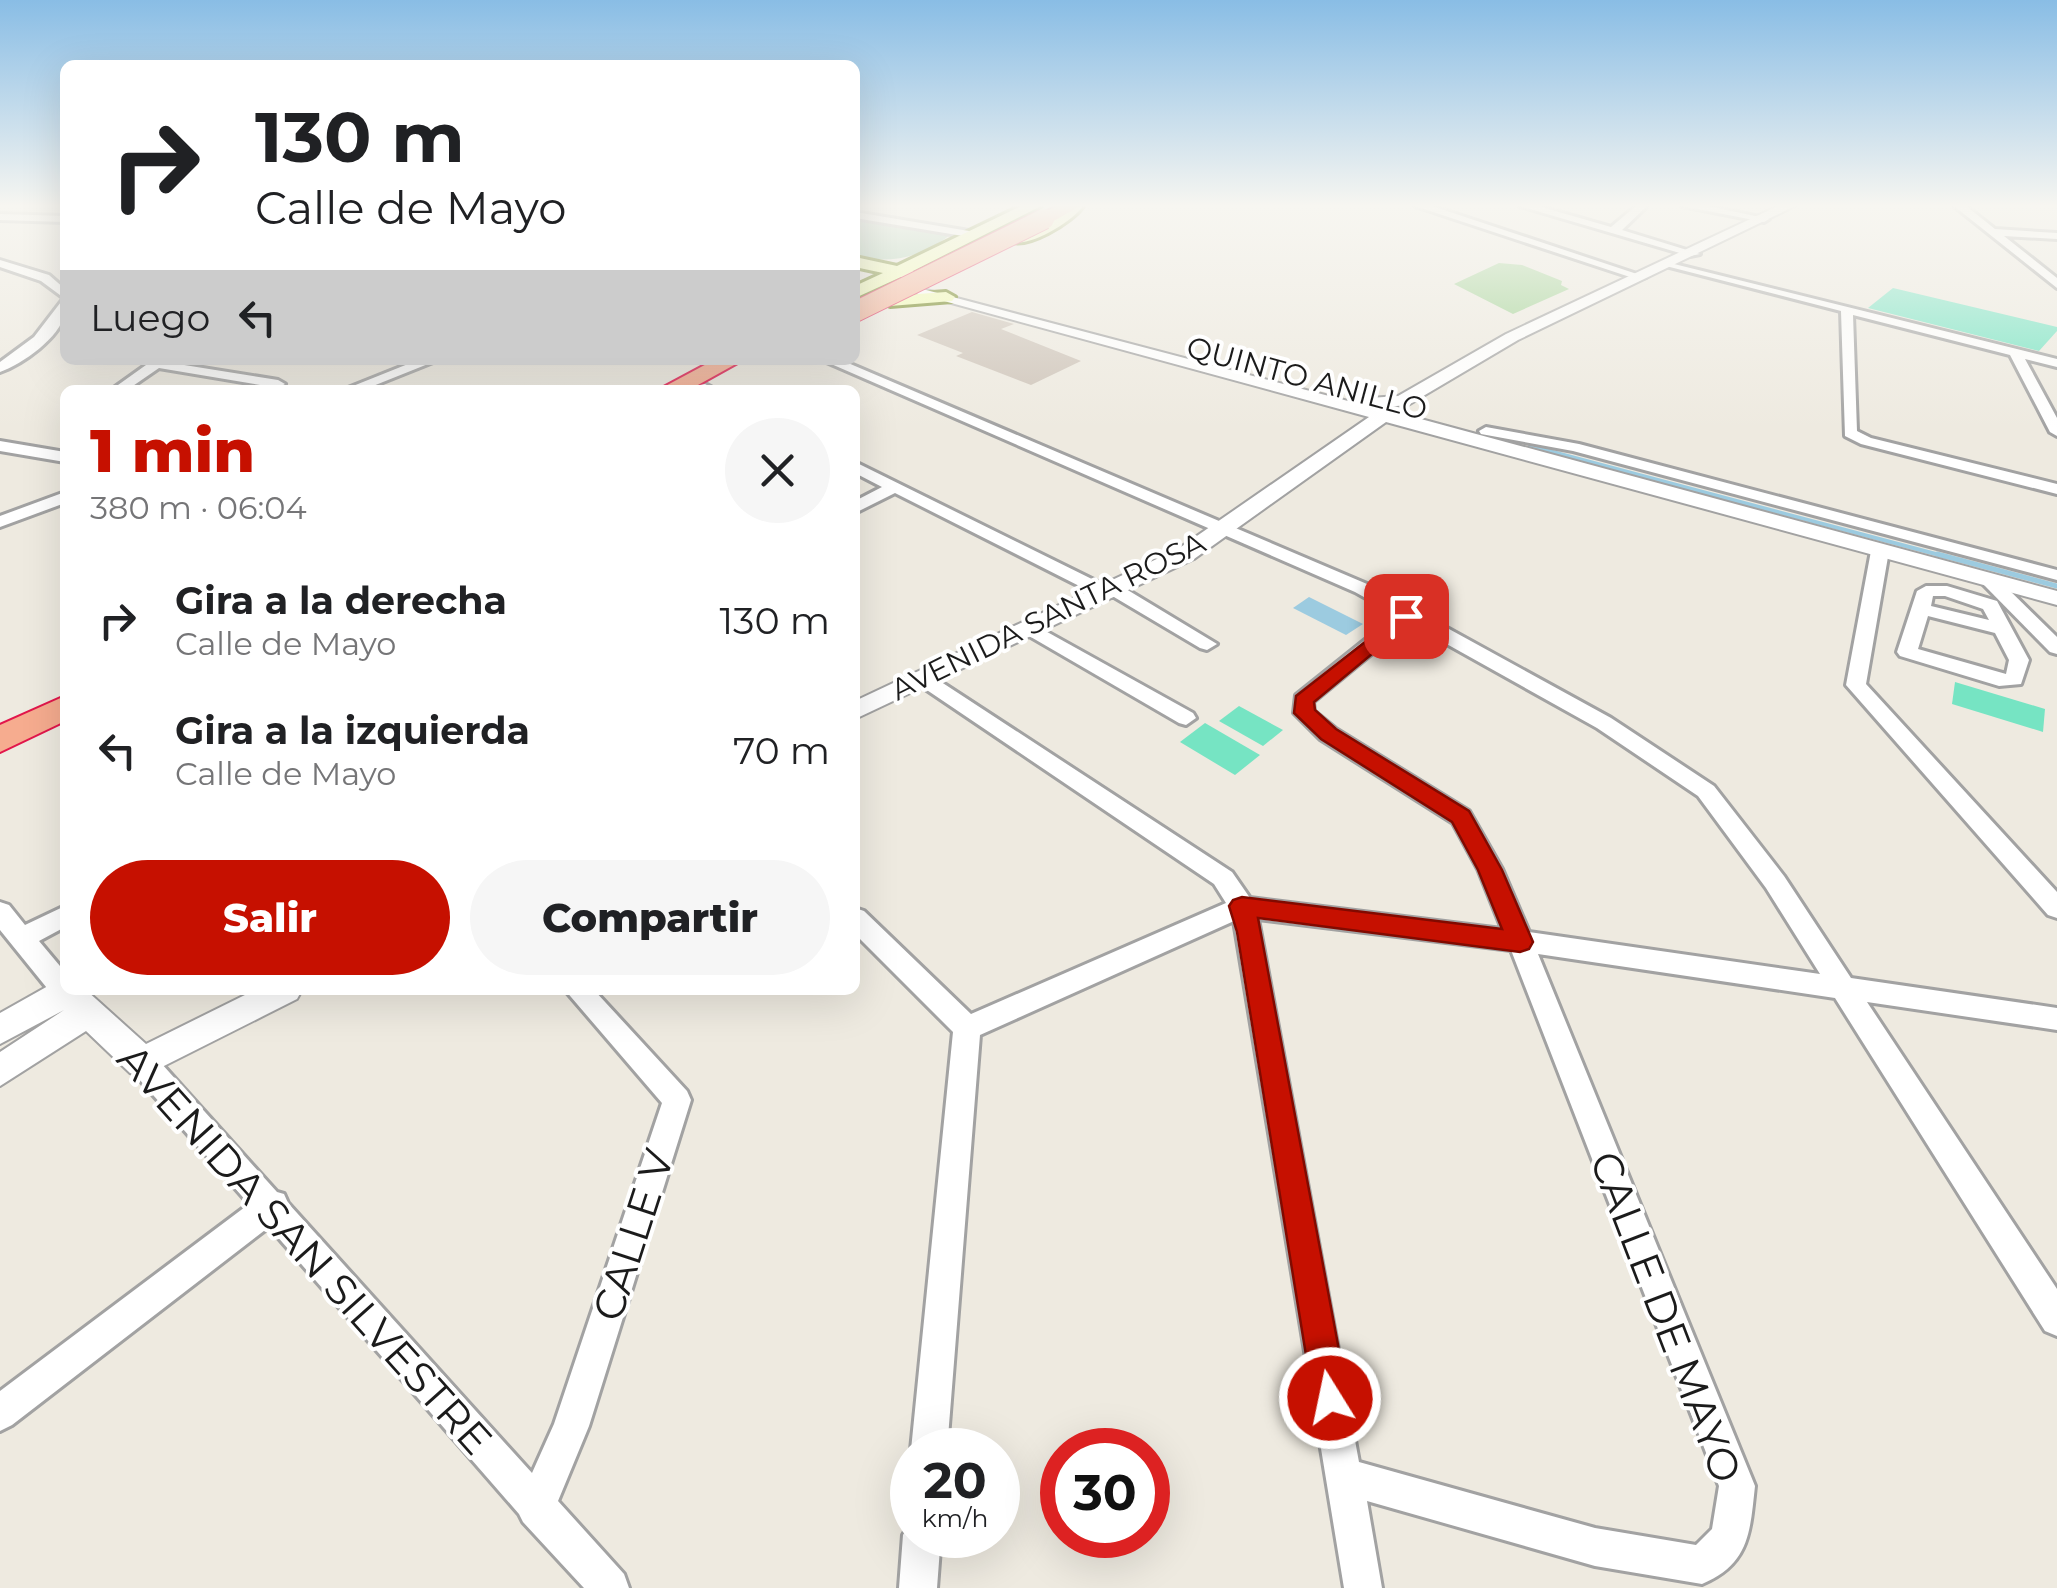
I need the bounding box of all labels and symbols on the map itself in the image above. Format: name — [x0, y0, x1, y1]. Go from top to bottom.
street label: QUINTO ANILLO — [1183, 328, 1431, 428]
street label: AVENIDA SANTA ROSA — [885, 524, 1212, 708]
pin — [1364, 574, 1449, 659]
street label: AVENIDA SAN SILVESTRE — [107, 1033, 503, 1465]
street label: CALLE V — [581, 1142, 685, 1327]
street label: CALLE DE MAYO — [1579, 1144, 1753, 1490]
position arrow — [1278, 1346, 1382, 1450]
speed limit sign: 30 — [1040, 1428, 1170, 1558]

